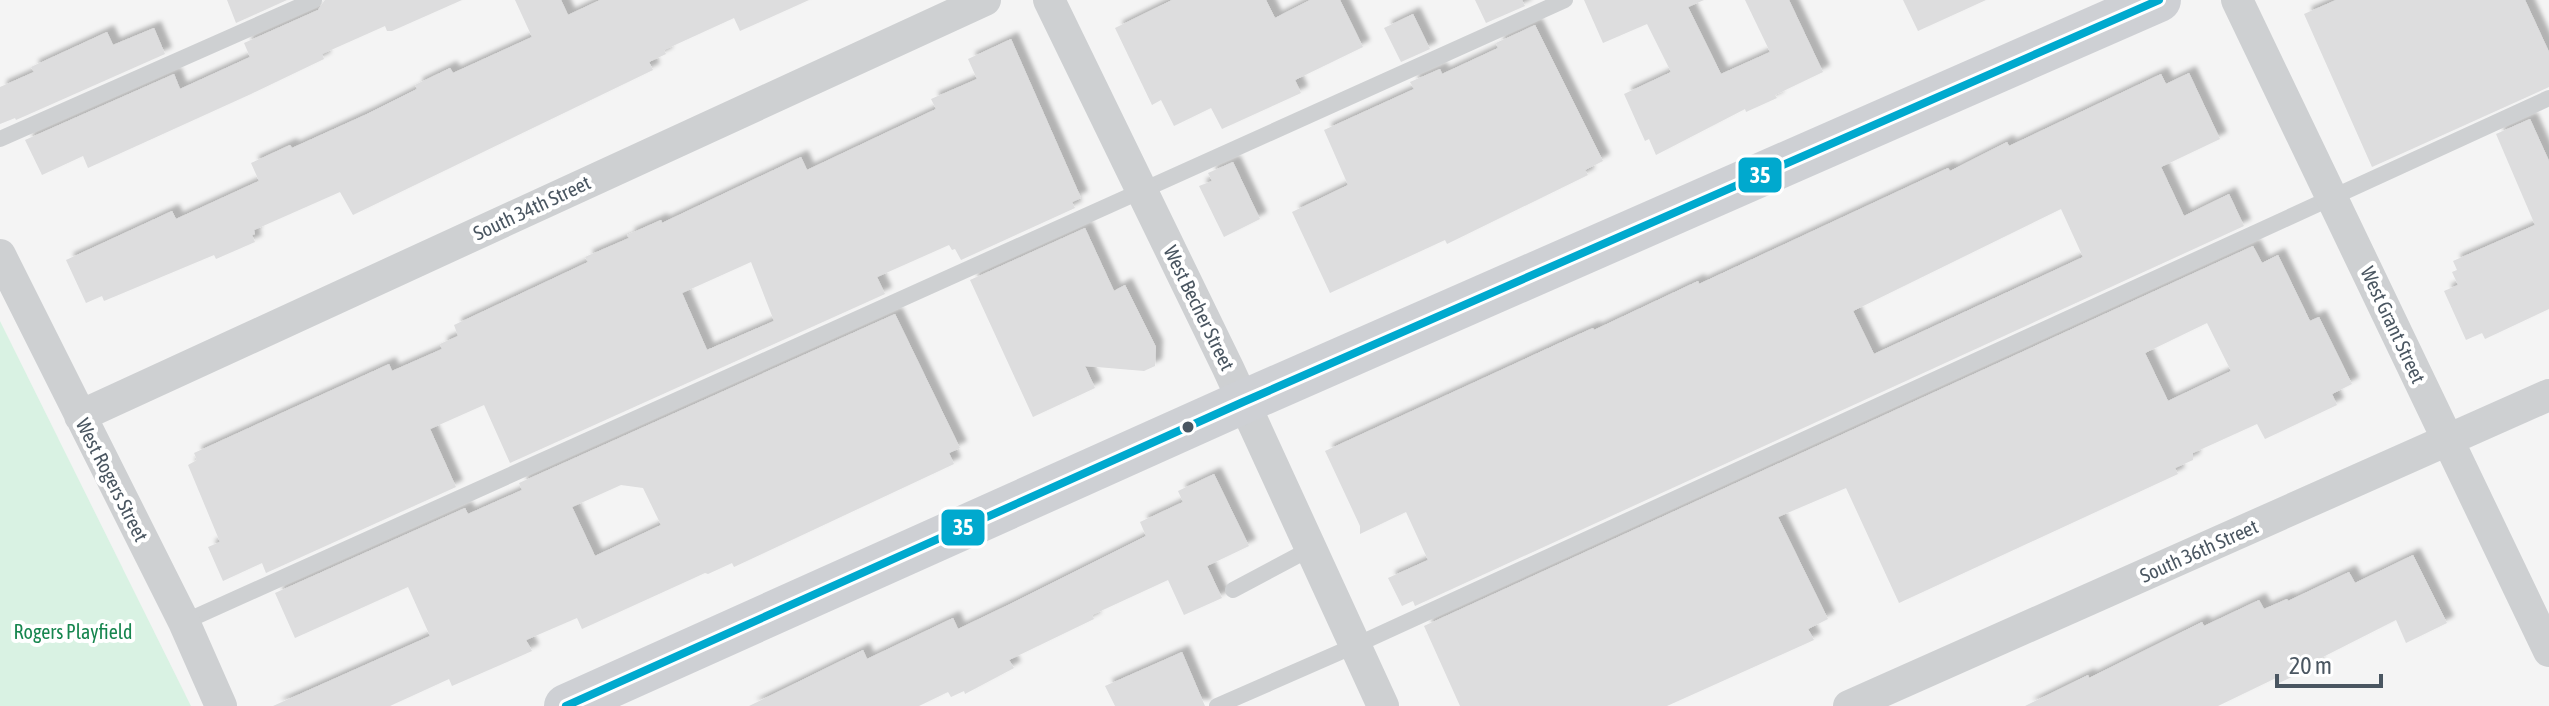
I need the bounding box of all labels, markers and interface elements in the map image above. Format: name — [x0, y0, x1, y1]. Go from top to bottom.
line badge: 35 — [1737, 156, 1783, 194]
text: 35 — [1750, 162, 1770, 188]
street label: South 34th Street — [470, 170, 594, 245]
street label: West Becher Street — [1159, 242, 1240, 374]
street label: West Grant Street — [2356, 263, 2431, 387]
street label: West Rogers Street — [72, 414, 153, 545]
unlabelled marker — [1180, 419, 1196, 435]
line badge: 35 — [940, 508, 986, 547]
text: 35 — [953, 514, 973, 540]
street label: South 36th Street — [2136, 514, 2261, 587]
park label: Rogers Playfield — [14, 620, 132, 643]
scale bar — [2277, 638, 2381, 688]
text: 20 m — [2289, 652, 2332, 679]

